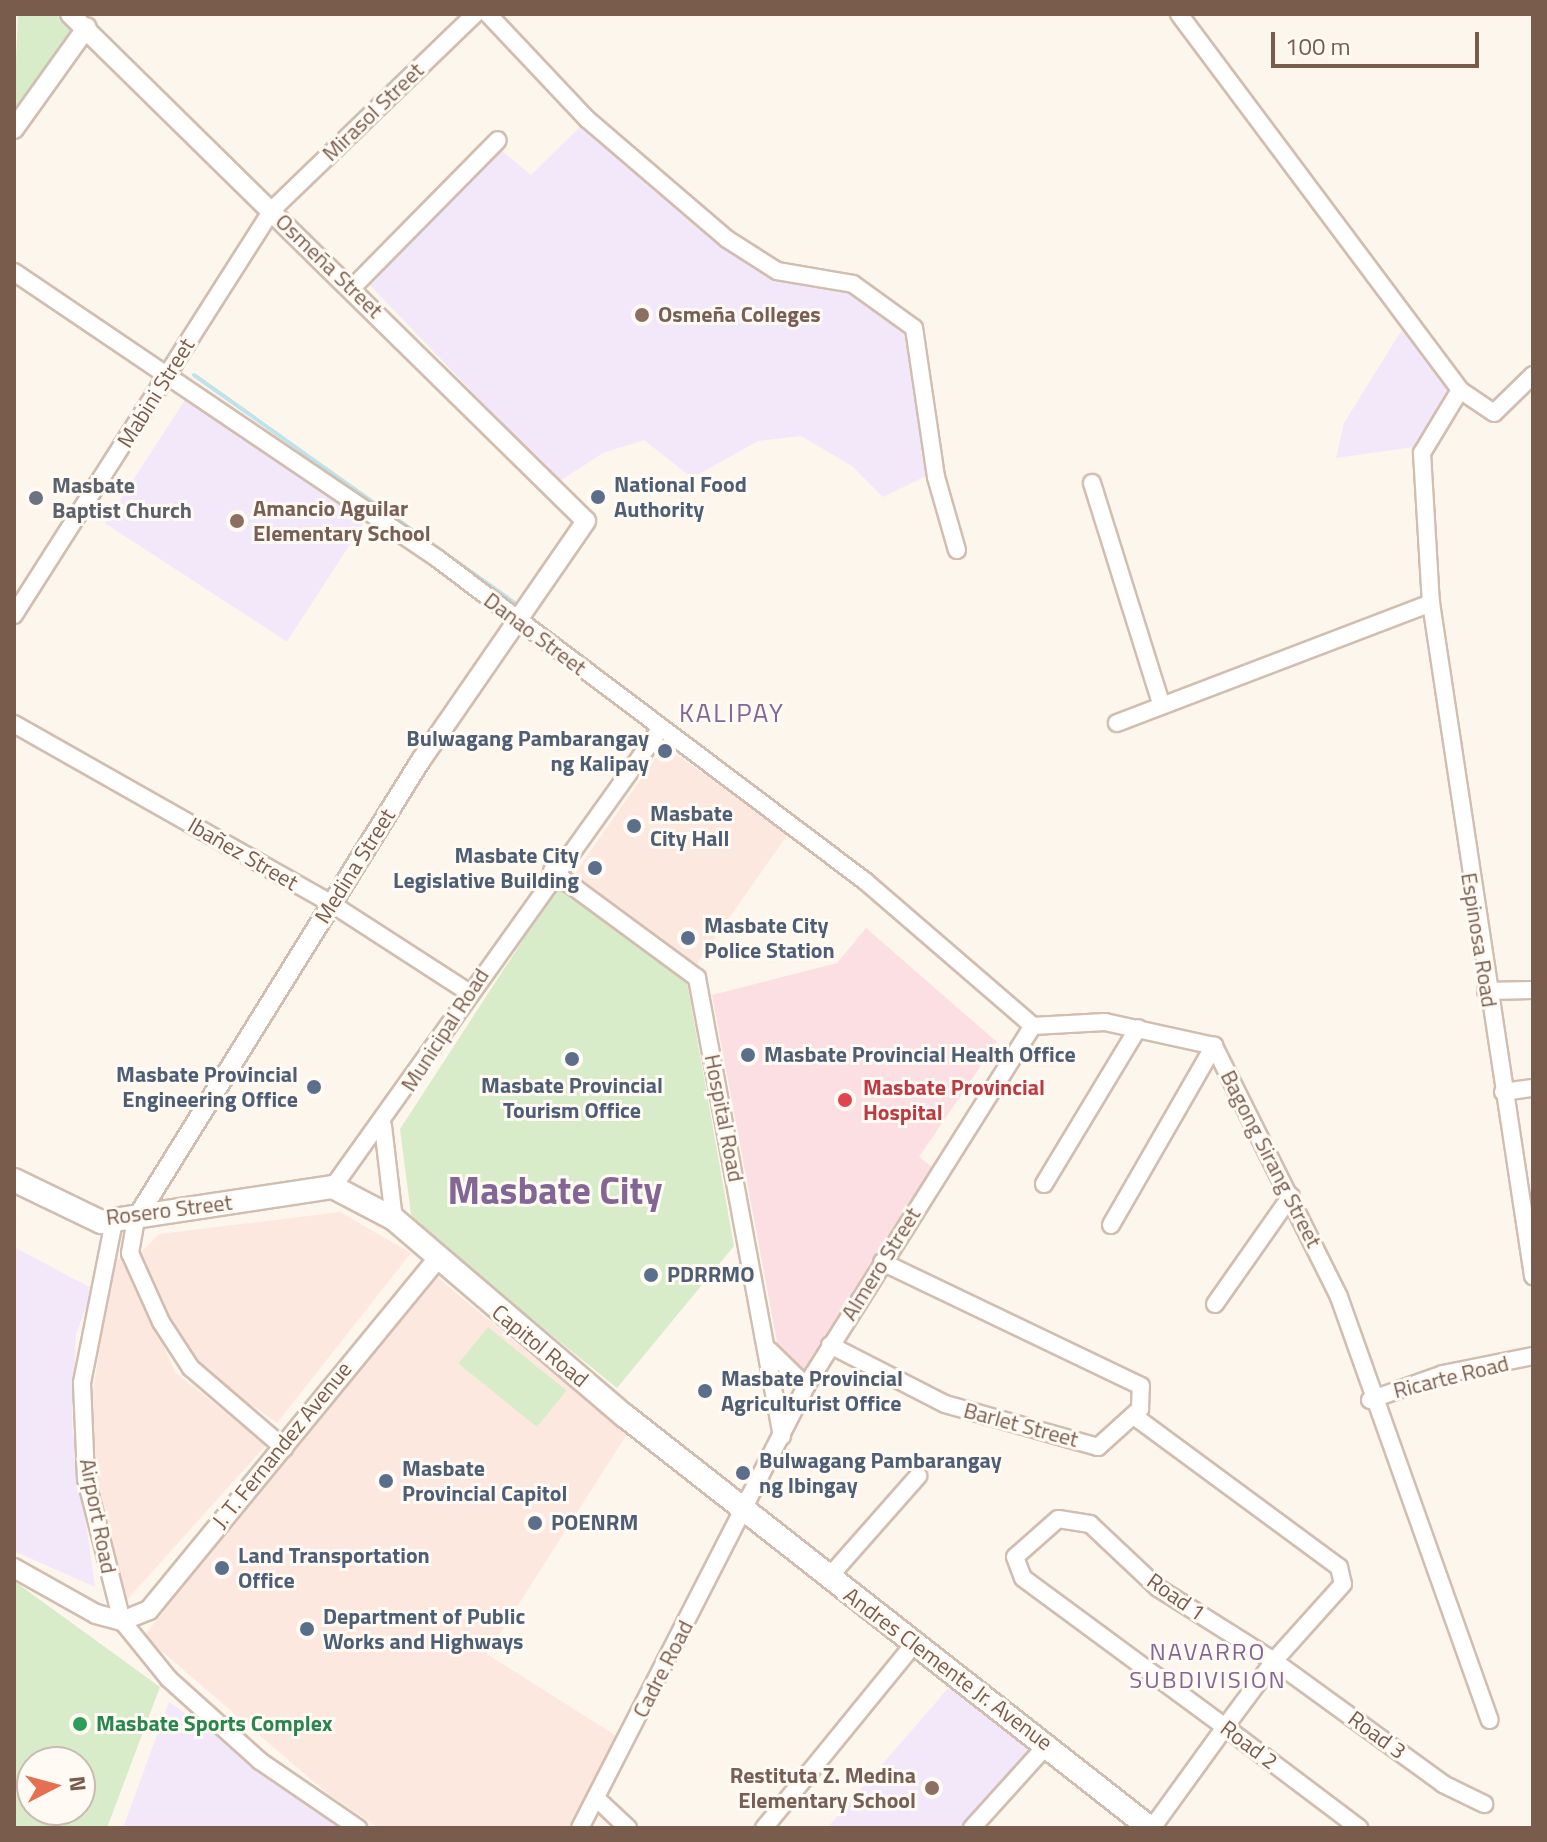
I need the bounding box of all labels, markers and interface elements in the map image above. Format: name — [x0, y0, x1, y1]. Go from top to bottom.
scale bar — [1275, 16, 1483, 66]
text: 100 m — [1285, 28, 1351, 64]
street label: Mirasol Street — [317, 57, 429, 167]
street label: Osmeña Street — [270, 208, 388, 324]
place label: Osmeña Colleges — [658, 302, 821, 328]
marker: Osmeña Colleges — [633, 306, 651, 324]
street label: Mabini Street — [112, 333, 200, 453]
place label: National Food Authority — [614, 471, 747, 522]
place label: Masbate Baptist Church — [52, 472, 192, 524]
marker: National Food Authority — [589, 488, 607, 506]
marker: Masbate Baptist Church — [27, 489, 45, 507]
place label: Amancio Aguilar Elementary School — [253, 495, 431, 546]
marker: Amancio Aguilar Elementary School — [228, 512, 246, 530]
street label: Danao Street — [479, 587, 591, 681]
district label: KALIPAY — [679, 697, 785, 729]
place label: Bulwagang Pambarangay ng Kalipay — [406, 725, 649, 776]
marker: Bulwagang Pambarangay ng Kalipay — [656, 742, 674, 760]
place label: Masbate City Hall — [650, 800, 733, 852]
street label: Medina Street — [309, 804, 401, 928]
street label: Ibañez Street — [183, 812, 303, 896]
marker: Masbate City Hall — [625, 817, 643, 835]
place label: Masbate City Legislative Building — [393, 842, 579, 894]
marker: Masbate City Legislative Building — [586, 859, 604, 877]
street label: Espinosa Road — [1455, 871, 1503, 1009]
place label: Masbate City Police Station — [704, 912, 835, 964]
marker: Masbate City Police Station — [679, 929, 697, 947]
street label: Municipal Road — [395, 964, 495, 1096]
place label: Masbate Provincial Health Office — [764, 1042, 1076, 1068]
marker: Masbate Provincial Health Office — [739, 1046, 757, 1064]
marker: Masbate Provincial Tourism Office — [563, 1050, 581, 1068]
street label: Hospital Road — [699, 1052, 749, 1184]
place label: Masbate Provincial Engineering Office — [116, 1061, 298, 1112]
street label: Bagong Sirang Street — [1215, 1066, 1327, 1252]
place label: Masbate Provincial Tourism Office — [481, 1072, 663, 1124]
place label: Masbate Provincial Hospital — [863, 1074, 1045, 1126]
marker: Masbate Provincial Engineering Office — [305, 1078, 323, 1096]
marker: Masbate Provincial Hospital — [834, 1089, 856, 1111]
district label: Masbate City — [448, 1168, 662, 1214]
street label: Rosero Street — [104, 1189, 234, 1231]
street label: Almero Street — [836, 1203, 926, 1325]
place label: PDRRMO — [667, 1262, 754, 1288]
marker: PDRRMO — [642, 1266, 660, 1284]
street label: Capitol Road — [487, 1299, 593, 1393]
street label: Ricarte Road — [1391, 1350, 1511, 1404]
street label: J. T. Fernandez Avenue — [207, 1356, 357, 1534]
place label: Masbate Provincial Agriculturist Office — [721, 1365, 903, 1416]
marker: Masbate Provincial Agriculturist Office — [696, 1382, 714, 1400]
street label: Barlet Street — [961, 1397, 1081, 1453]
place label: Bulwagang Pambarangay ng Ibingay — [759, 1447, 1002, 1498]
place label: Masbate Provincial Capitol — [402, 1455, 567, 1506]
street label: Airport Road — [74, 1456, 122, 1576]
marker: Bulwagang Pambarangay ng Ibingay — [734, 1464, 752, 1482]
marker: Masbate Provincial Capitol — [377, 1472, 395, 1490]
place label: POENRM — [551, 1510, 638, 1536]
marker: POENRM — [526, 1514, 544, 1532]
place label: Land Transportation Office — [238, 1542, 430, 1594]
marker: Land Transportation Office — [213, 1559, 231, 1577]
street label: Road 1 — [1142, 1568, 1210, 1626]
street label: Andres Clemente Jr. Avenue — [838, 1582, 1058, 1756]
place label: Department of Public Works and Highways — [323, 1603, 525, 1654]
street label: Cadre Road — [627, 1616, 699, 1722]
marker: Department of Public Works and Highways — [298, 1620, 316, 1638]
district label: NAVARRO SUBDIVISION — [1129, 1638, 1287, 1694]
street label: Road 3 — [1343, 1705, 1411, 1765]
place label: Masbate Sports Complex — [96, 1711, 332, 1737]
marker: Masbate Sports Complex — [71, 1715, 89, 1733]
street label: Road 2 — [1215, 1715, 1283, 1775]
north arrow — [16, 1746, 96, 1826]
place label: Restituta Z. Medina Elementary School — [730, 1762, 916, 1814]
text: N — [60, 1774, 96, 1793]
marker: Restituta Z. Medina Elementary School — [923, 1779, 941, 1797]

